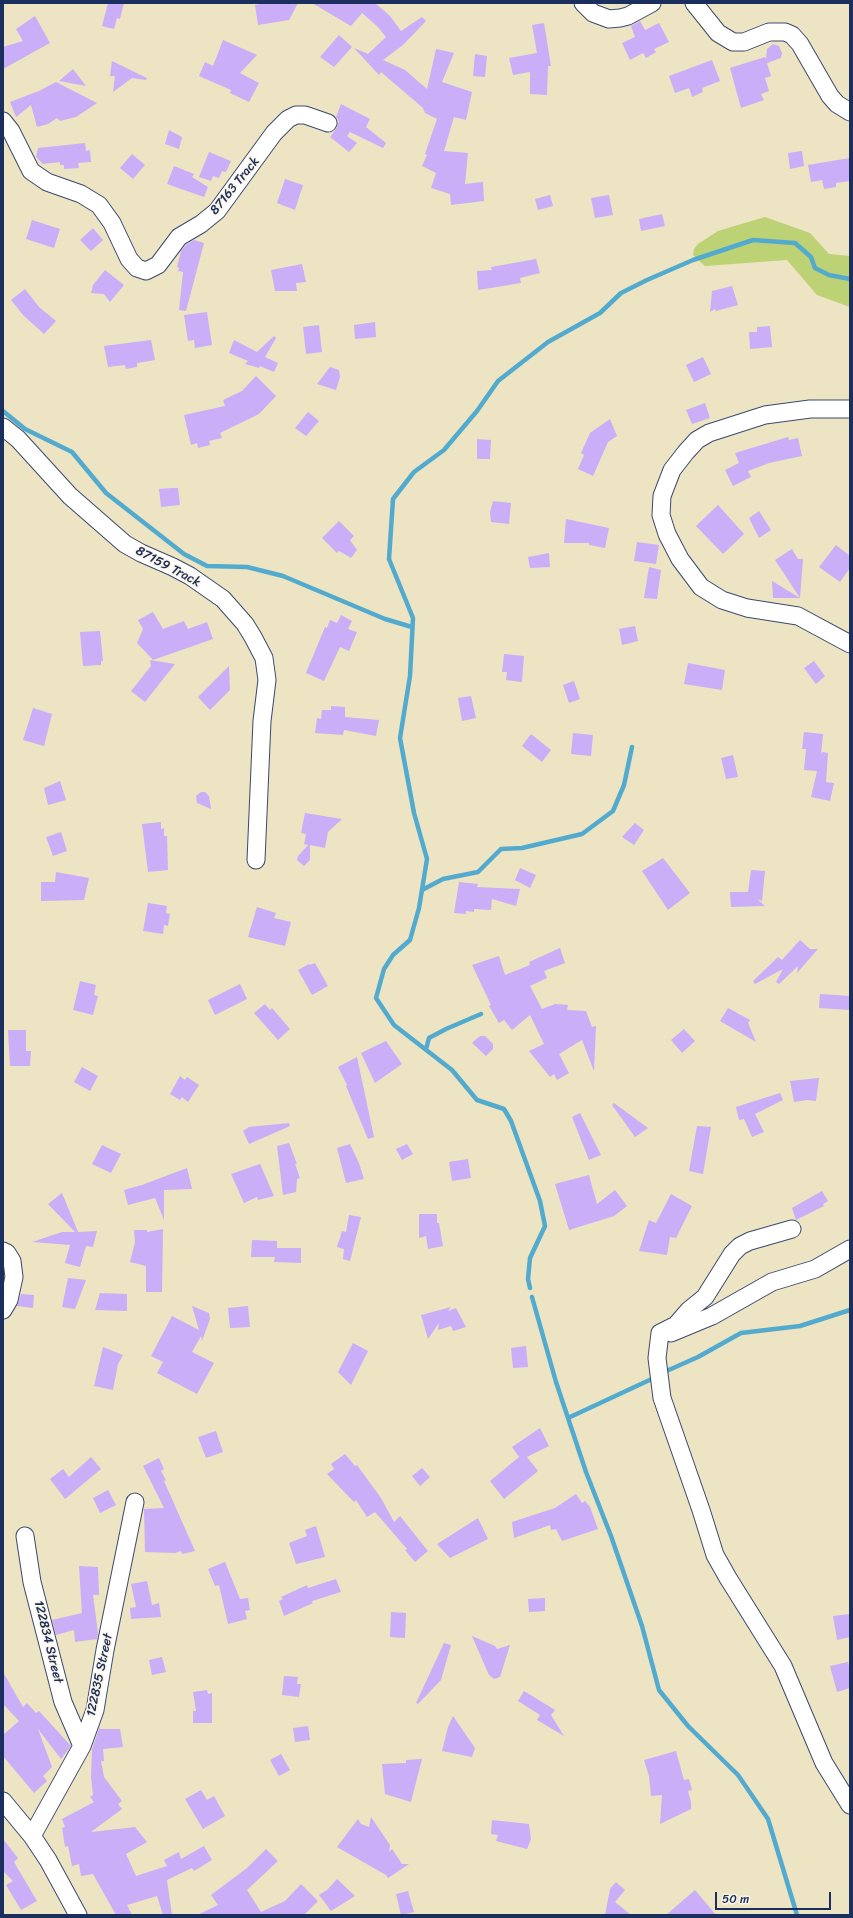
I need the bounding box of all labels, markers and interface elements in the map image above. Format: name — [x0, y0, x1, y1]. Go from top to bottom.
street label: 87163 Track — [207, 154, 263, 218]
street label: 87159 Track — [133, 543, 203, 591]
street label: 122834 Street — [30, 1599, 66, 1685]
street label: 122835 Street — [84, 1632, 116, 1718]
scale bar — [717, 1884, 833, 1910]
text: 50 m — [722, 1888, 749, 1910]

